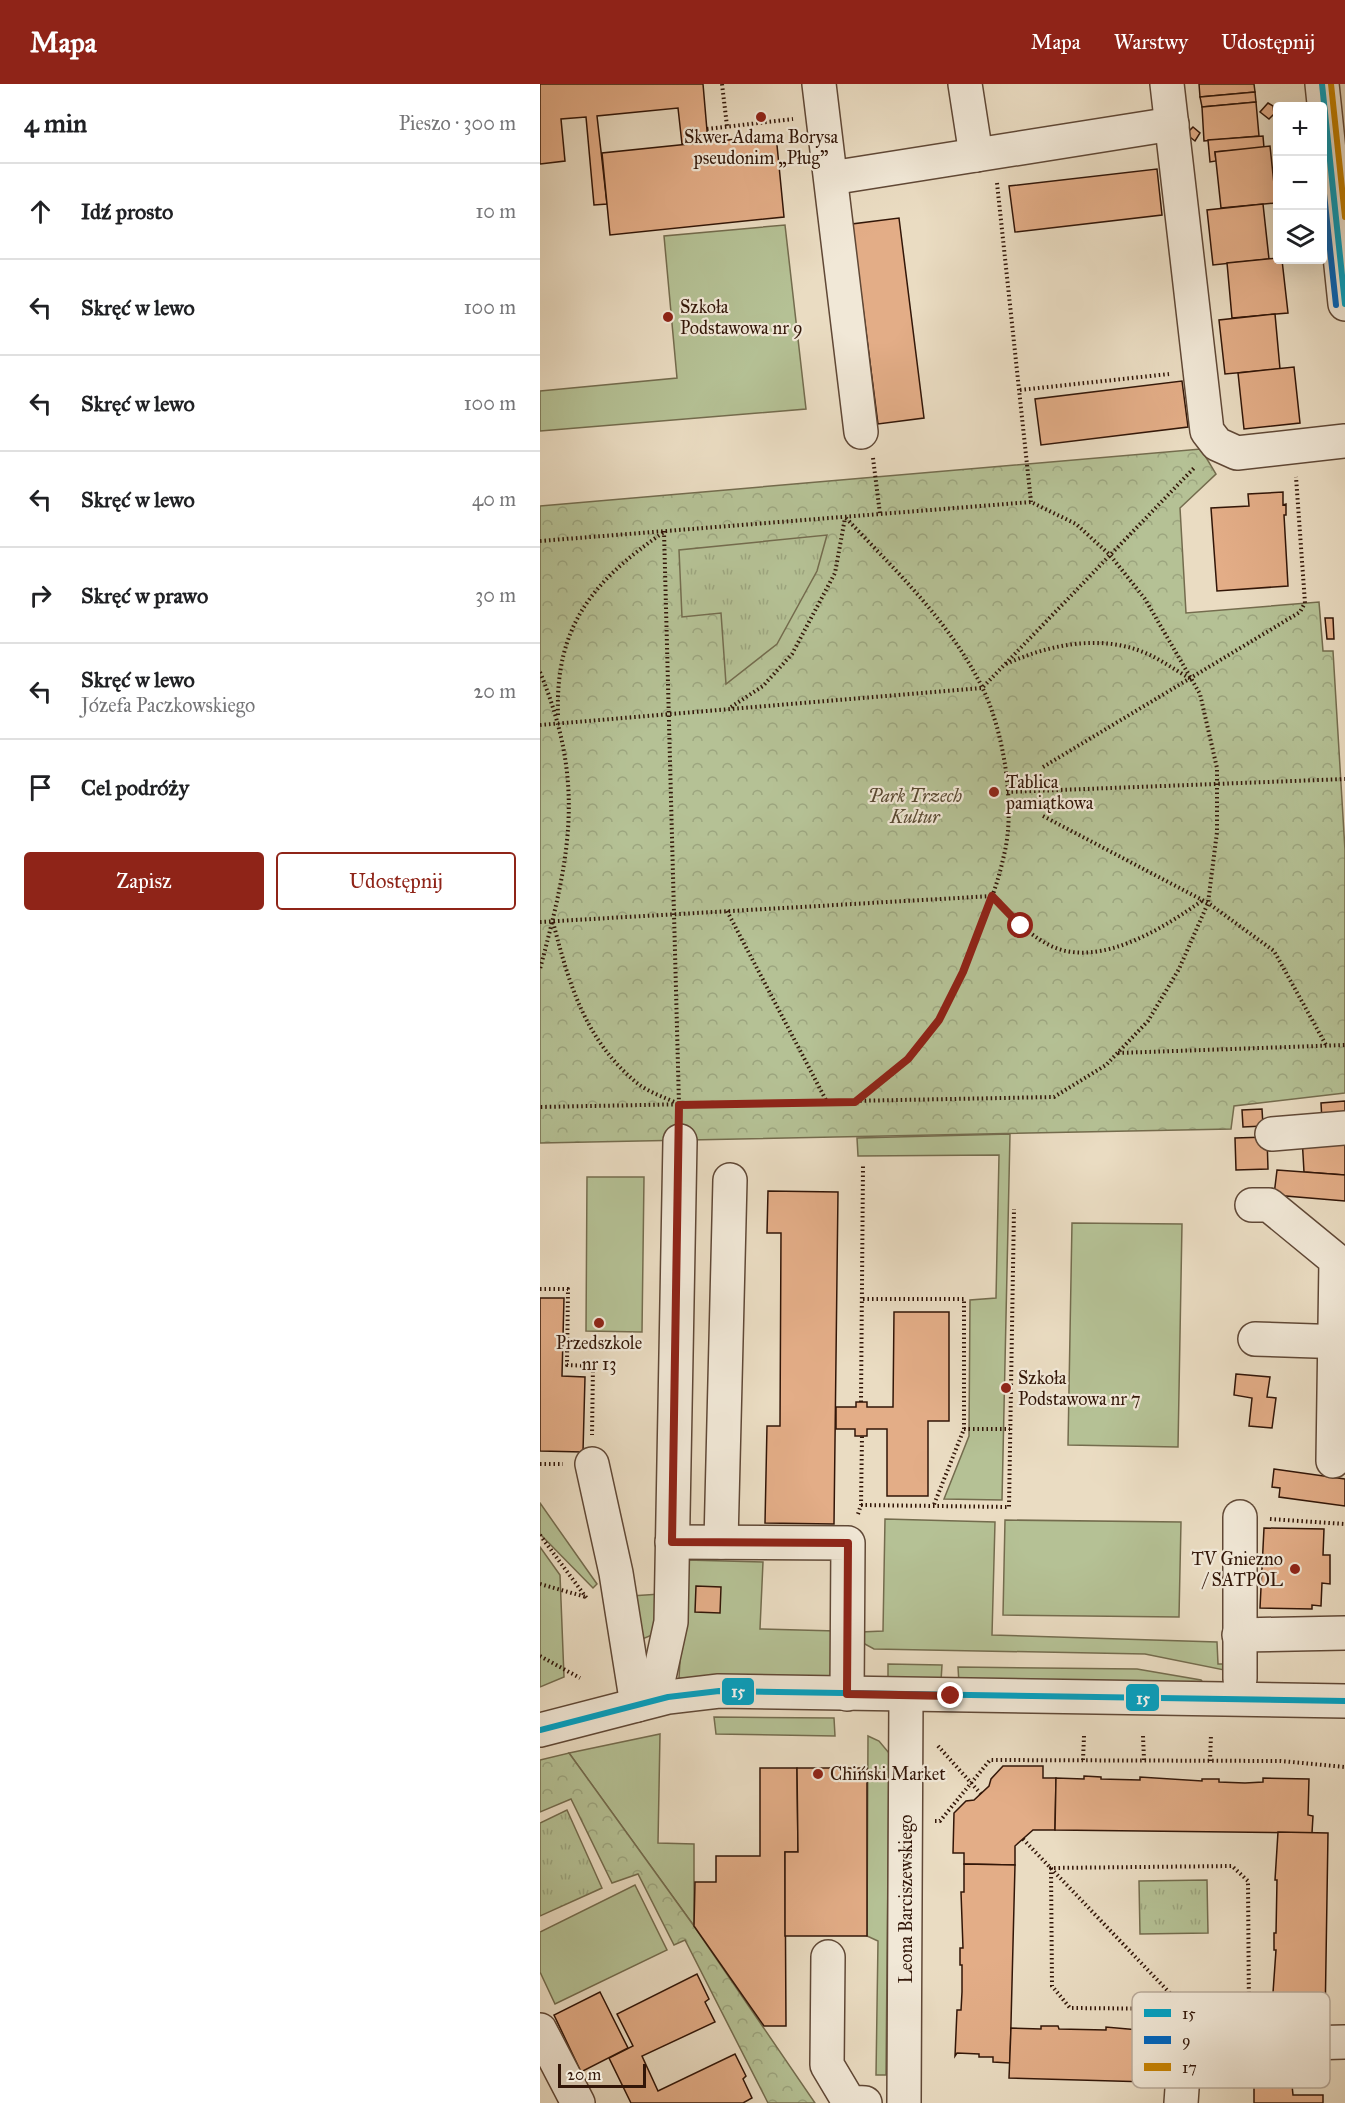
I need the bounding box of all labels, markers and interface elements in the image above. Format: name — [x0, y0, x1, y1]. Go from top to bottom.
text: Mapa — [30, 25, 97, 60]
text: Mapa — [1031, 29, 1081, 55]
text: Warstwy — [1114, 29, 1188, 55]
text: Udostępnij — [1221, 29, 1315, 55]
map controls — [1273, 102, 1327, 264]
button: + — [1273, 102, 1327, 156]
text: 4 min — [24, 107, 87, 139]
marker: Skwer Adama Borysa pseudonim „Pług" — [754, 110, 768, 124]
text: Pieszo · 300 m — [399, 111, 516, 135]
place label: Skwer Adama Borysa pseudonim „Pług" — [684, 126, 838, 170]
button: − — [1273, 156, 1327, 210]
icon: ahead — [24, 195, 57, 228]
text: Idź prosto — [81, 198, 173, 225]
text: 10 m — [475, 199, 516, 223]
button: layers — [1273, 210, 1327, 264]
icon: left — [24, 291, 57, 324]
text: Skręć w lewo — [81, 294, 195, 321]
text: 100 m — [464, 295, 516, 319]
place label: Szkoła Podstawowa nr 9 — [680, 296, 803, 339]
marker: Szkoła Podstawowa nr 9 — [661, 310, 675, 324]
icon: left — [24, 387, 57, 420]
text: Skręć w lewo — [81, 390, 195, 417]
text: 100 m — [464, 391, 516, 415]
icon: left — [24, 483, 57, 516]
text: Skręć w lewo — [81, 486, 195, 513]
text: 40 m — [472, 487, 516, 511]
icon: right — [24, 579, 57, 612]
text: Skręć w prawo — [81, 582, 208, 609]
text: 30 m — [475, 583, 516, 607]
text: Skręć w lewo — [81, 666, 195, 693]
icon: left — [24, 675, 57, 708]
text: 20 m — [473, 679, 516, 703]
text: Józefa Paczkowskiego — [81, 693, 255, 717]
icon: arrive — [24, 771, 57, 804]
place label: Tablica pamiątkowa — [1005, 771, 1094, 814]
text: Cel podróży — [81, 774, 189, 801]
park label: Park Trzech Kultur — [868, 785, 962, 828]
marker: Tablica pamiątkowa — [987, 785, 1001, 799]
button: Zapisz — [24, 852, 264, 910]
button: Udostępnij — [276, 852, 516, 910]
route start — [1007, 912, 1033, 938]
marker: Przedszkole nr 13 — [592, 1316, 606, 1330]
place label: Przedszkole nr 13 — [556, 1332, 642, 1375]
place label: Szkoła Podstawowa nr 7 — [1018, 1367, 1141, 1410]
marker: Szkoła Podstawowa nr 7 — [999, 1381, 1013, 1395]
place label: TV Gniezno / SATPOL — [1192, 1548, 1284, 1591]
marker: TV Gniezno / SATPOL — [1288, 1562, 1302, 1576]
line badge: 15 — [721, 1677, 755, 1706]
text: 15 — [731, 1682, 745, 1701]
route end — [937, 1682, 963, 1708]
line badge: 15 — [1125, 1683, 1160, 1712]
text: 15 — [1136, 1689, 1150, 1708]
place label: Chiński Market — [830, 1763, 946, 1785]
marker: Chiński Market — [811, 1767, 825, 1781]
street label: Leona Barciszewskiego — [895, 1815, 918, 1983]
legend — [1132, 1992, 1330, 2088]
text: 15 — [1182, 2004, 1196, 2023]
text: 9 — [1182, 2031, 1191, 2050]
text: 17 — [1182, 2058, 1197, 2077]
scale bar — [558, 2061, 646, 2088]
text: 20 m — [567, 2065, 601, 2084]

